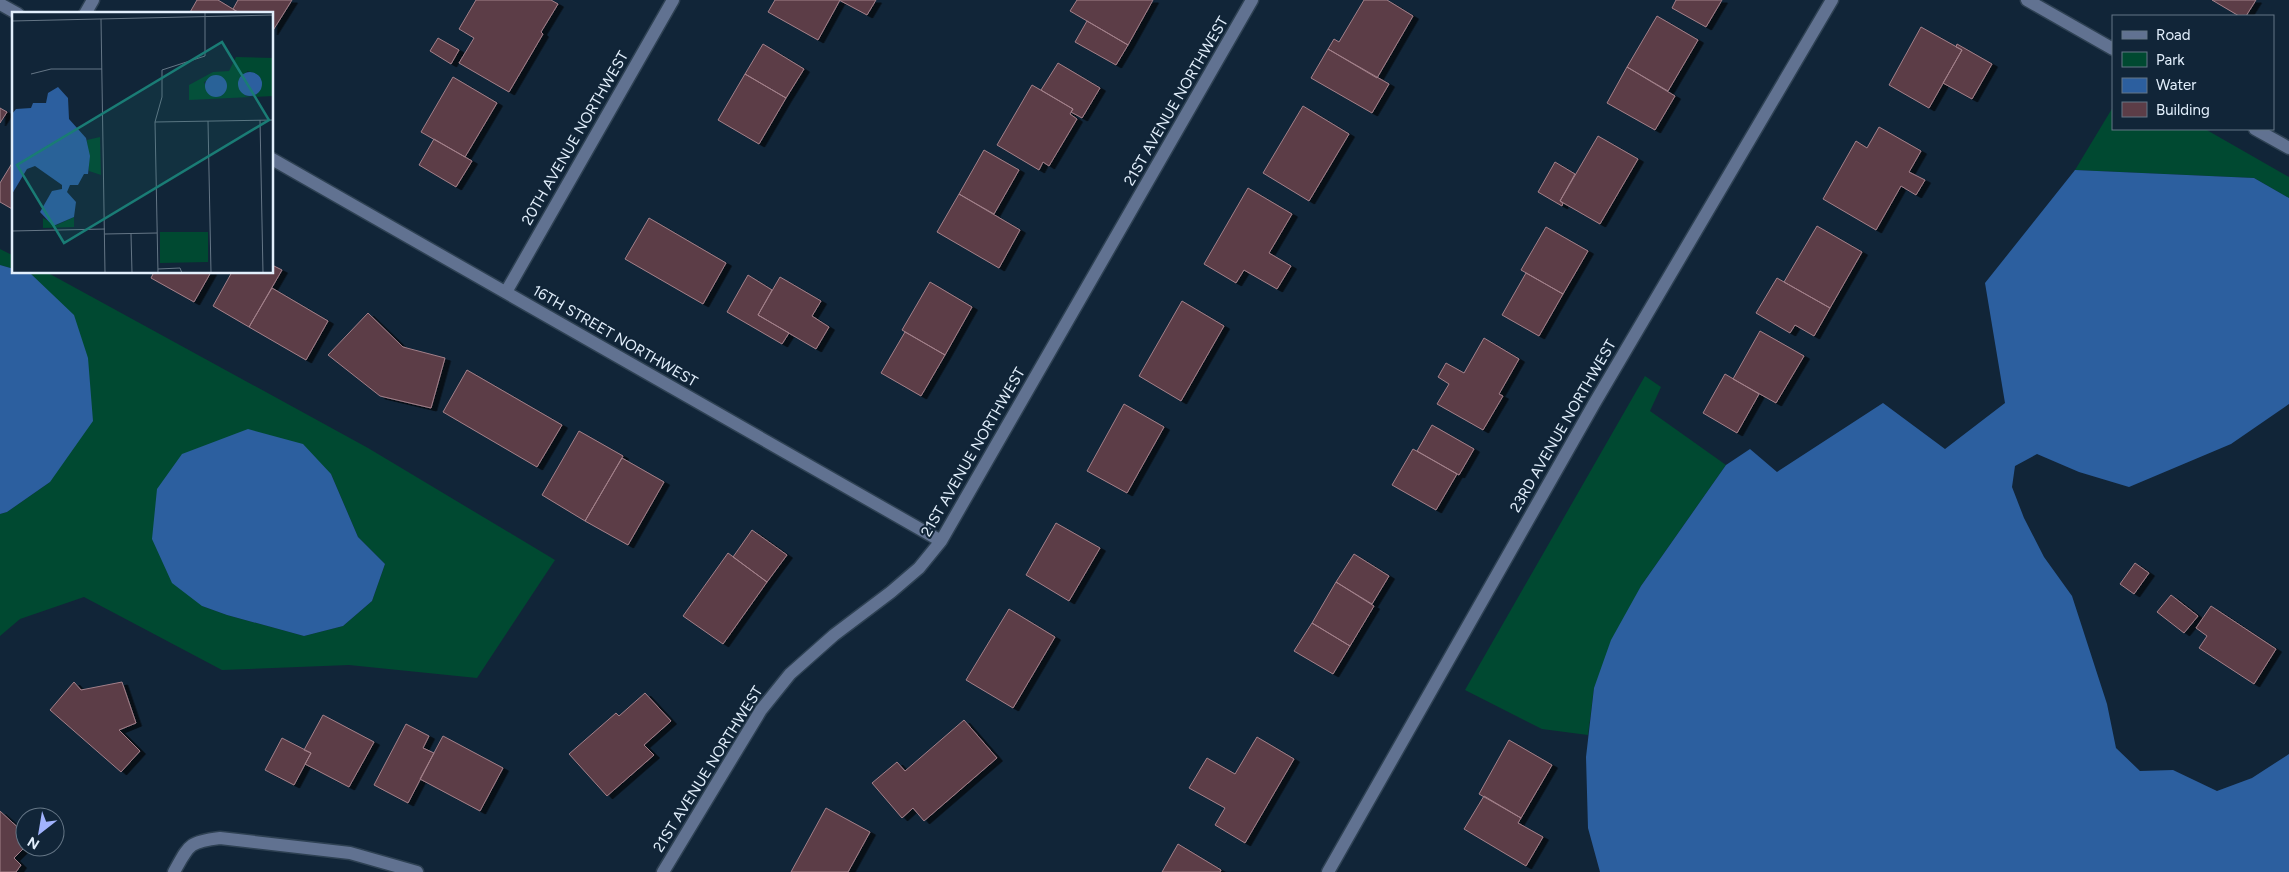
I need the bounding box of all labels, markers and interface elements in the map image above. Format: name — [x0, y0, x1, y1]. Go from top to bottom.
inset map — [12, 12, 274, 274]
street label: 21ST AVENUE NORTHWEST — [1120, 13, 1232, 189]
legend — [2112, 15, 2274, 130]
text: Road — [2156, 26, 2191, 44]
street label: 20TH AVENUE NORTHWEST — [518, 47, 633, 228]
text: Park — [2156, 51, 2185, 69]
text: Water — [2156, 76, 2196, 94]
text: Building — [2156, 101, 2210, 119]
street label: 16TH STREET NORTHWEST — [529, 281, 701, 391]
street label: 23RD AVENUE NORTHWEST — [1506, 336, 1620, 516]
street label: 21ST AVENUE NORTHWEST — [917, 364, 1029, 540]
street label: 21ST AVENUE NORTHWEST — [649, 682, 767, 855]
north arrow — [15, 807, 65, 857]
text: N — [25, 833, 43, 853]

